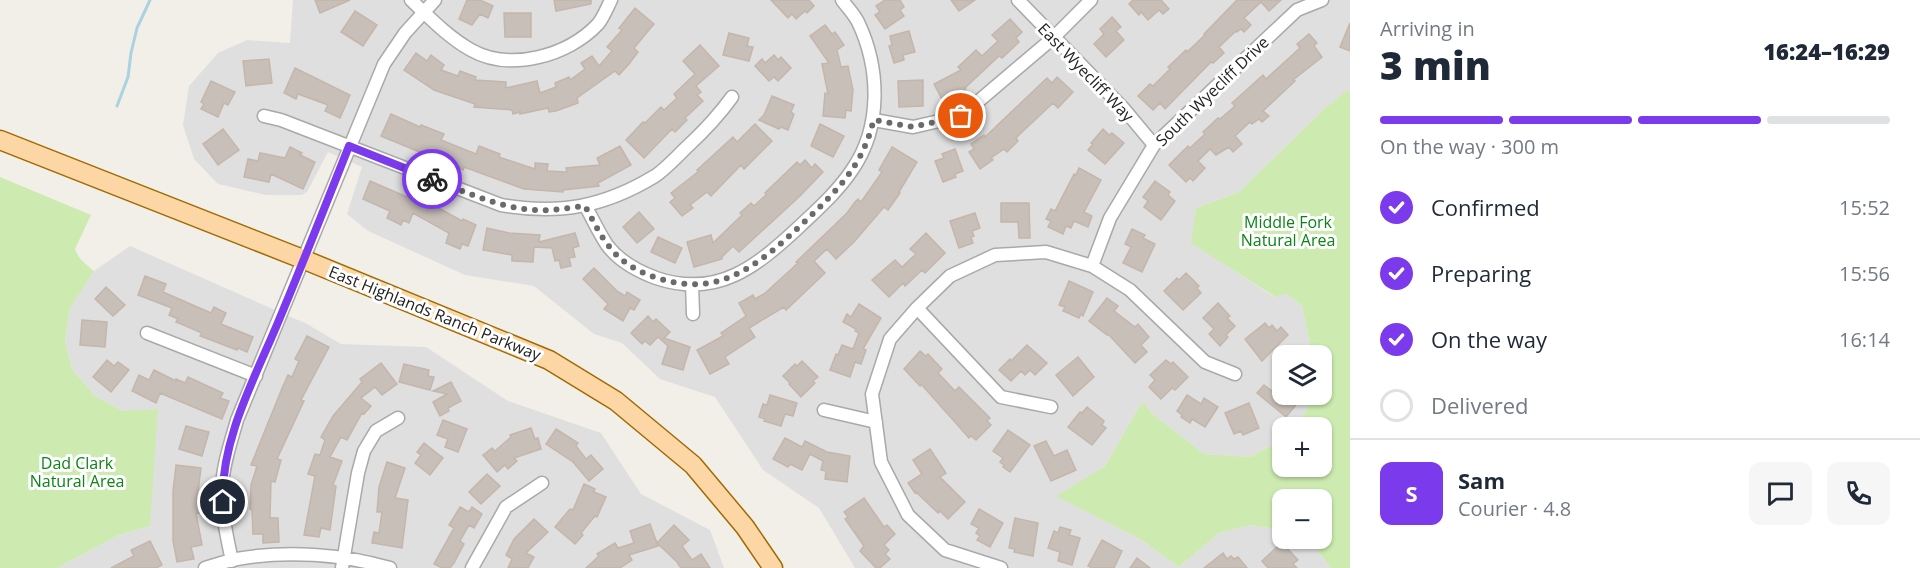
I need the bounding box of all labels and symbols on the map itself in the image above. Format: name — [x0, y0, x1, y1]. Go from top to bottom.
street label: East Wyecliff Way — [1033, 18, 1140, 127]
street label: South Wyecliff Drive — [1151, 31, 1273, 151]
pin — [935, 90, 986, 141]
courier — [402, 149, 462, 209]
park label: Middle Fork Natural Area — [1241, 211, 1335, 251]
street label: East Highlands Ranch Parkway — [326, 260, 545, 366]
park label: Dad Clark Natural Area — [30, 452, 124, 492]
pin — [197, 476, 248, 527]

